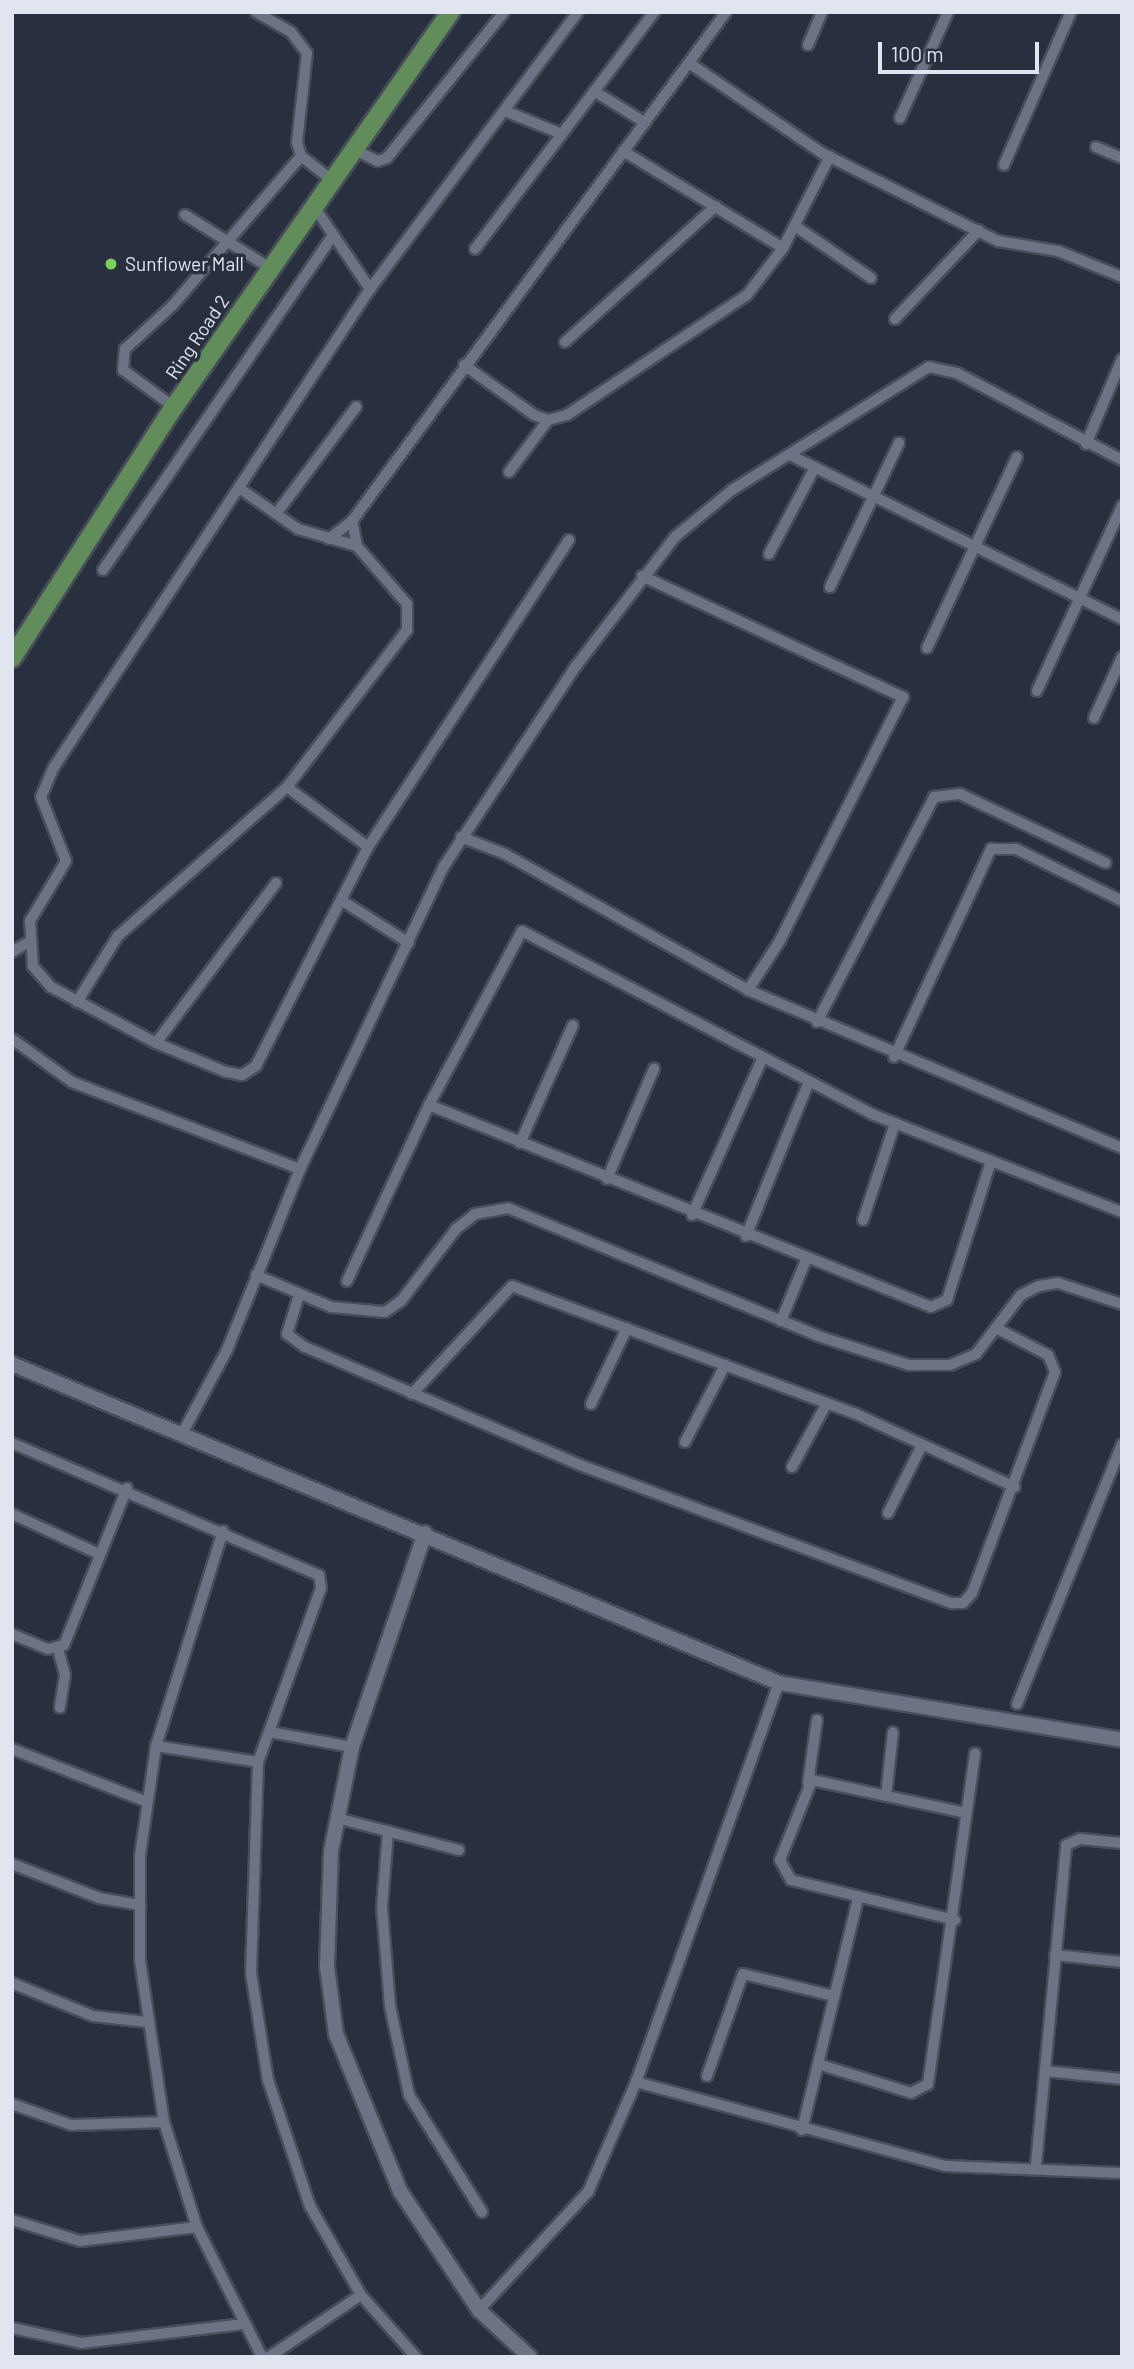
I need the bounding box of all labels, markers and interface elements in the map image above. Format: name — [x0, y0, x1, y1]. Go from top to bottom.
scale bar — [882, 28, 1043, 72]
text: 100 m — [891, 41, 944, 66]
place label: Sunflower Mall — [125, 253, 244, 275]
marker: Sunflower Mall — [103, 256, 119, 272]
street label: Ring Road 2 — [161, 291, 233, 383]

